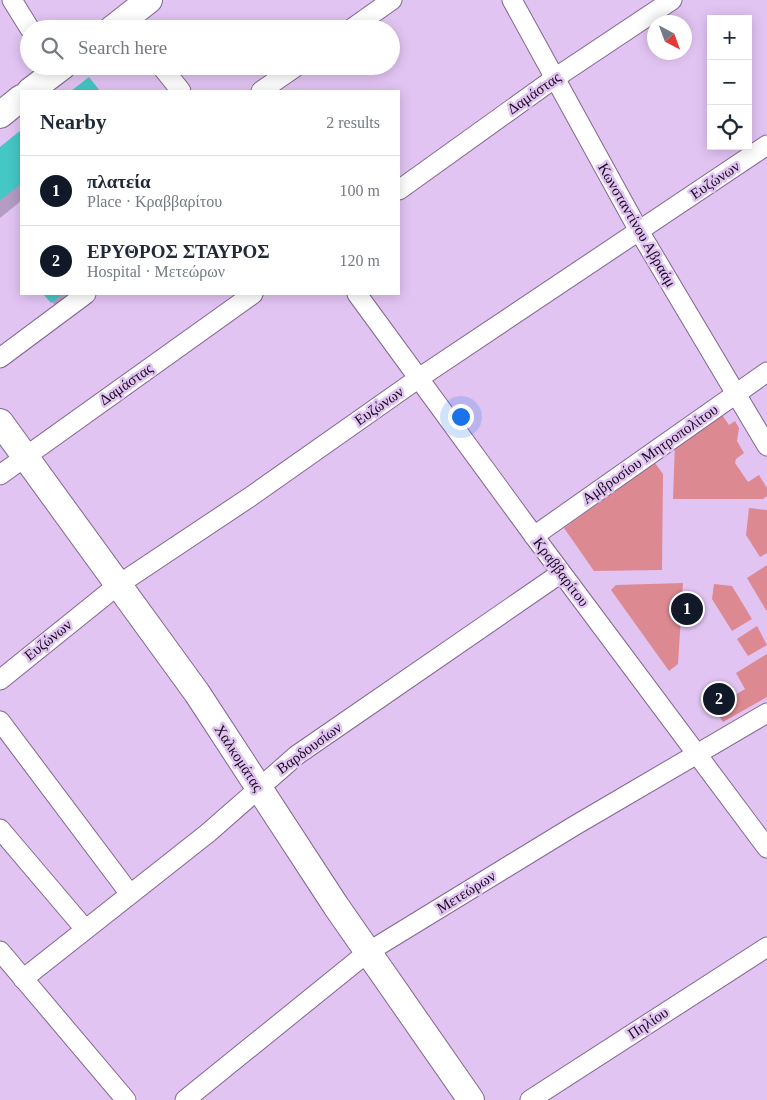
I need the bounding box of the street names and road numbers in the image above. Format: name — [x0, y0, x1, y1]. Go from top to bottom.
street label: Δαμάστας — [504, 69, 564, 117]
street label: Ευζώνων — [687, 158, 743, 202]
street label: Κωνσταντίνου Αβραάμ — [595, 160, 679, 290]
street label: Δαμάστας — [96, 360, 156, 408]
street label: Ευζώνων — [352, 383, 407, 428]
street label: Αμβροσίου Μητροπολίτου — [579, 401, 721, 507]
street label: Κραββαρίτου — [530, 535, 592, 609]
street label: Ευζώνων — [21, 616, 75, 664]
street label: Βαρδουσίων — [274, 719, 345, 777]
street label: Χαλκομάτας — [212, 722, 267, 794]
street label: Μετεώρων — [434, 868, 498, 916]
street label: Πηλίου — [625, 1004, 671, 1042]

